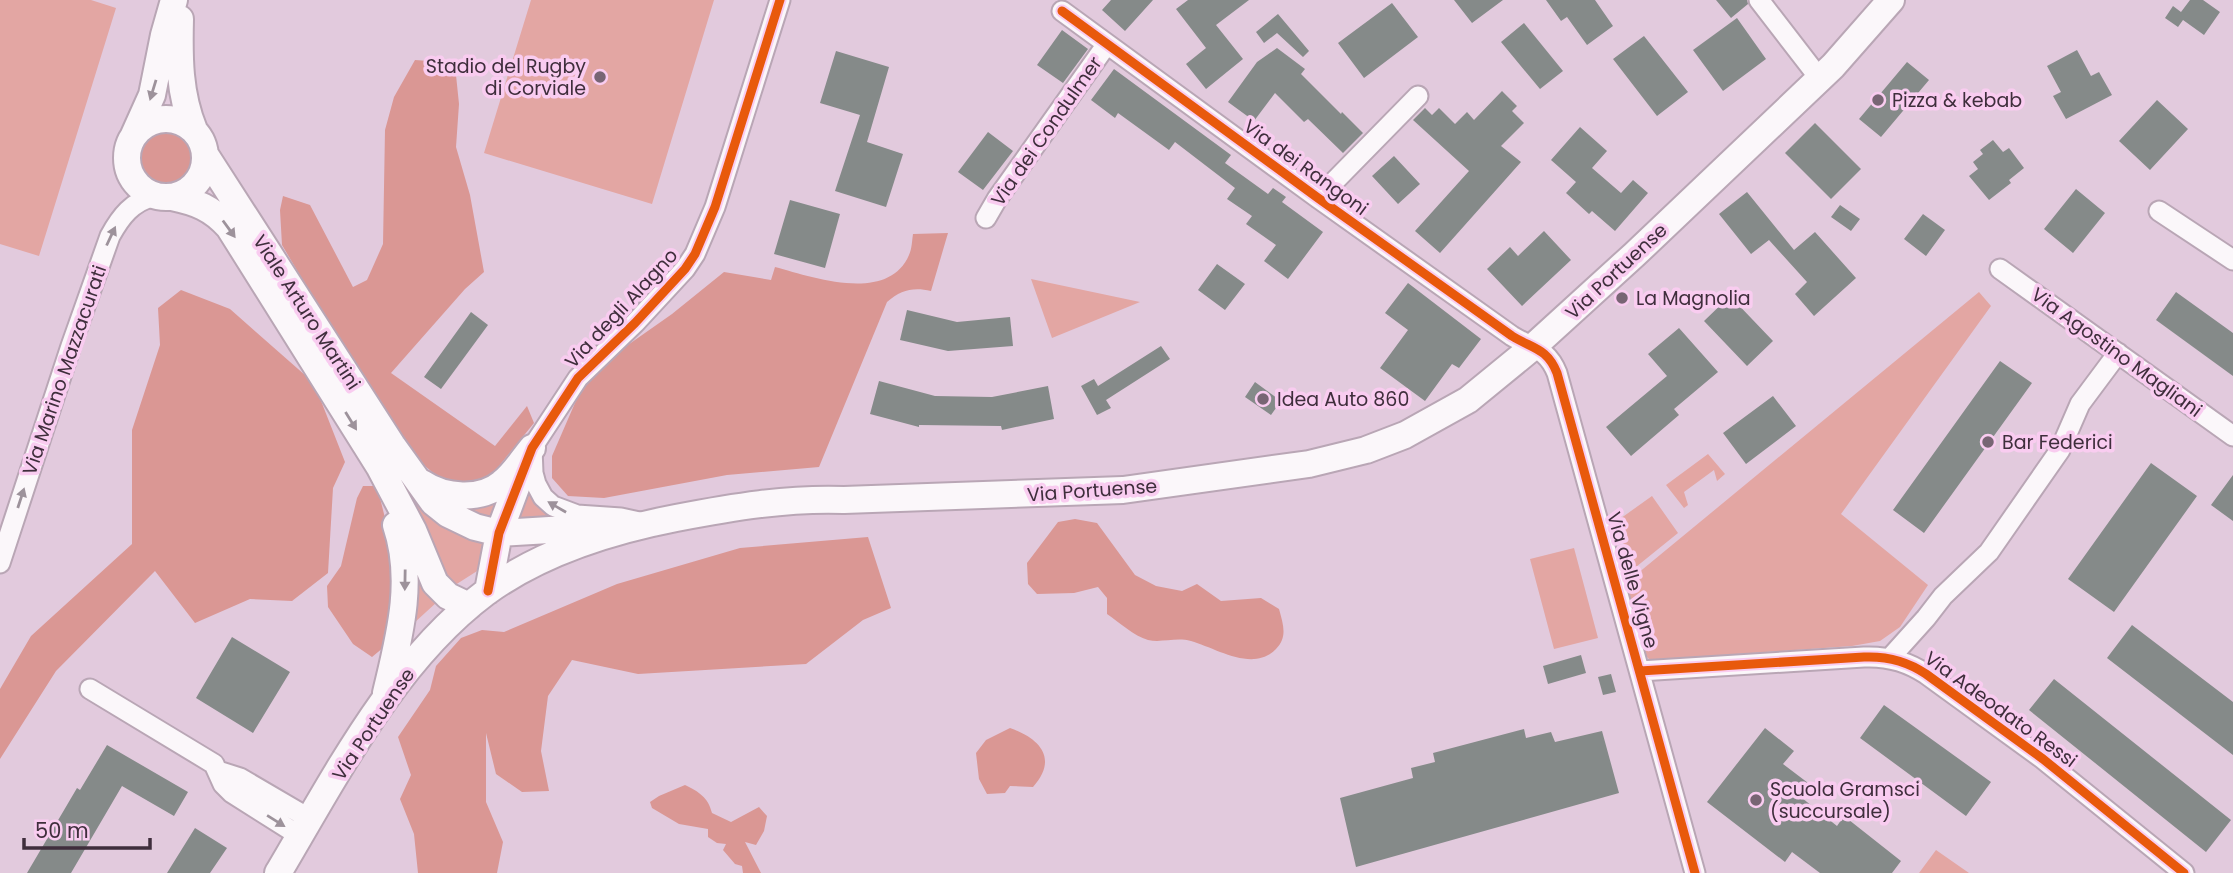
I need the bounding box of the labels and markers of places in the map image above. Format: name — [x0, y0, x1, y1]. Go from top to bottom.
place label: Stadio del Rugby di Corviale — [426, 53, 586, 102]
marker: Stadio del Rugby di Corviale — [592, 69, 608, 85]
place label: Pizza & kebab — [1892, 87, 2022, 114]
marker: Pizza & kebab — [1870, 92, 1886, 108]
place label: La Magnolia — [1636, 285, 1751, 312]
marker: La Magnolia — [1614, 290, 1630, 306]
place label: Idea Auto 860 — [1277, 386, 1409, 413]
marker: Idea Auto 860 — [1255, 391, 1271, 407]
place label: Bar Federici — [2002, 429, 2113, 456]
marker: Bar Federici — [1980, 434, 1996, 450]
place label: Scuola Gramsci (succursale) — [1770, 776, 1920, 825]
marker: Scuola Gramsci (succursale) — [1748, 792, 1764, 808]

